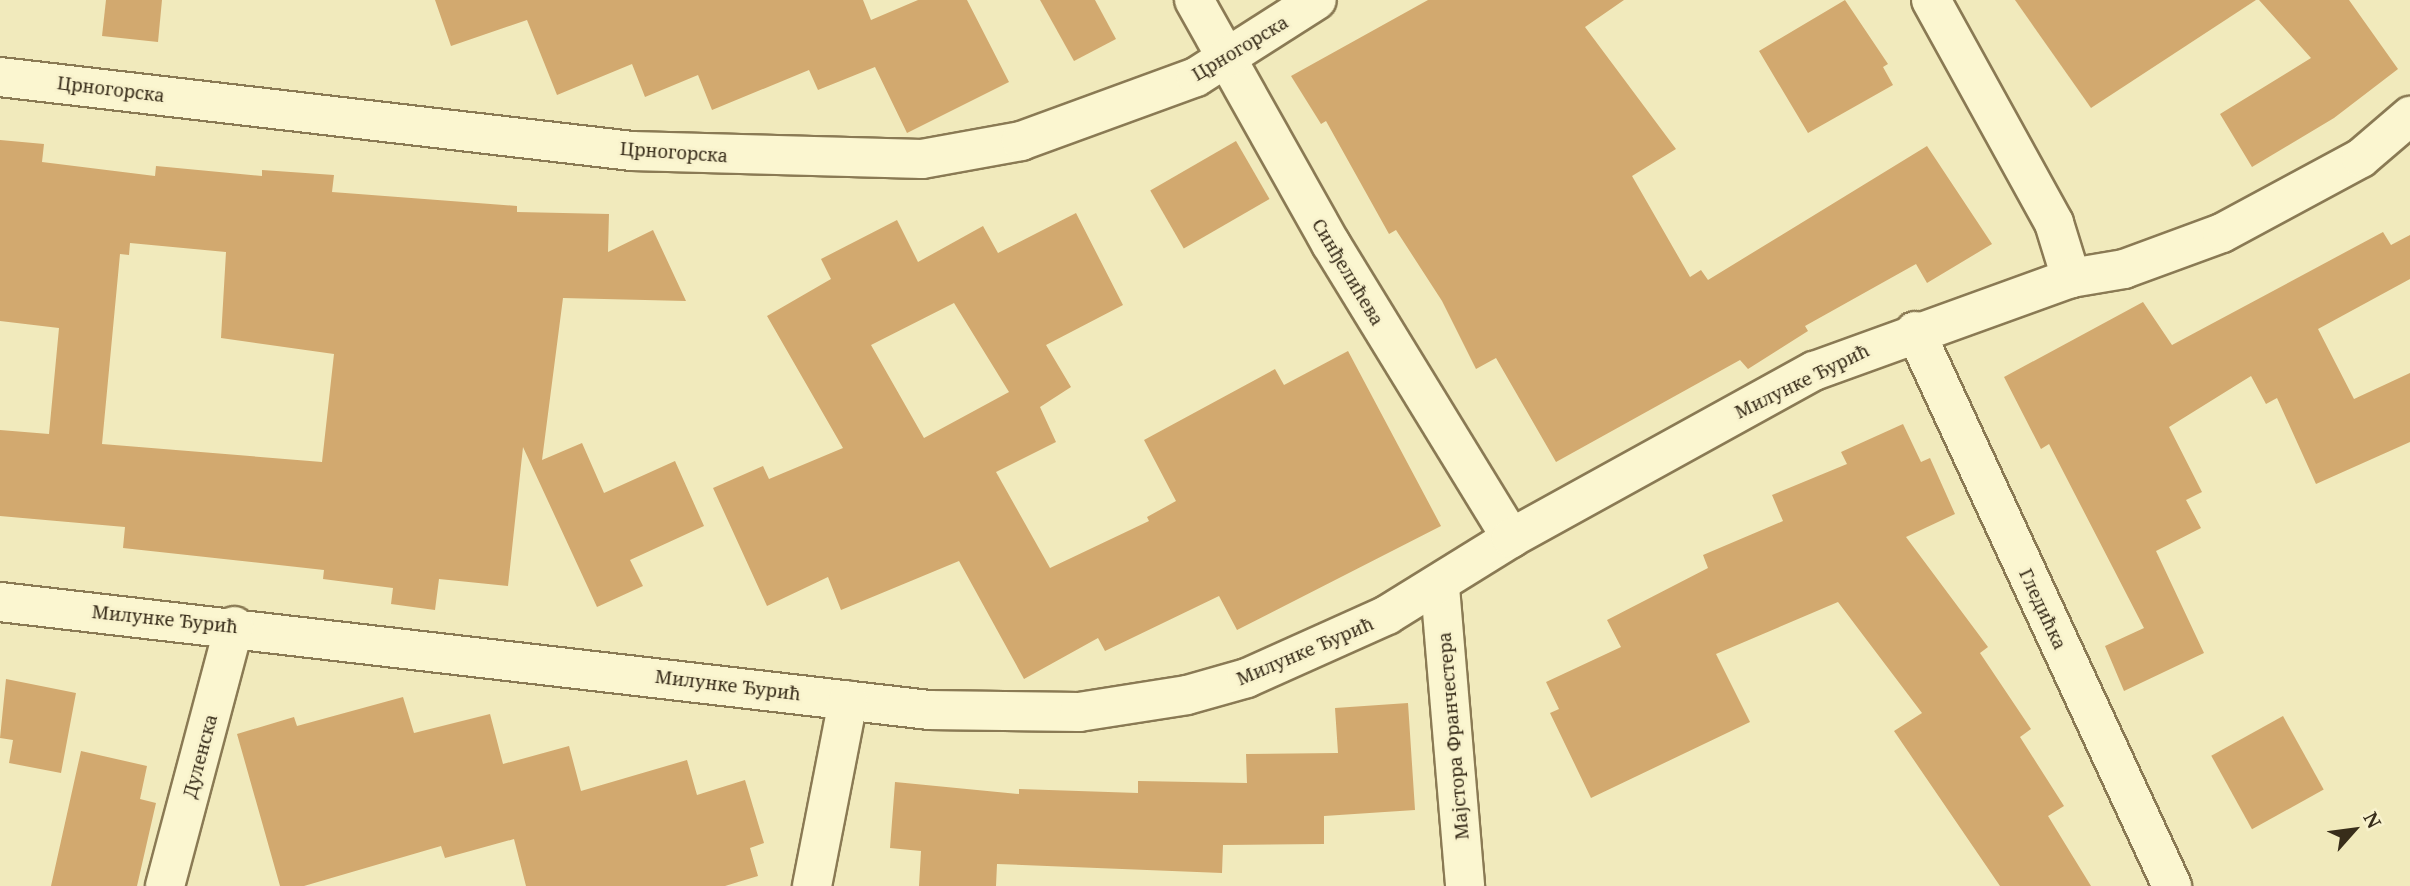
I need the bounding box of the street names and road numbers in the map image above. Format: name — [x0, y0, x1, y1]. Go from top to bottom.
street label: Црногорска — [1188, 11, 1292, 85]
street label: Црногорска — [56, 72, 166, 106]
street label: Црногорска — [619, 137, 729, 167]
street label: Синђелићева — [1308, 215, 1388, 329]
street label: Милунке Ђурић — [1731, 339, 1873, 423]
street label: Гледићка — [2015, 565, 2071, 653]
street label: Милунке Ђурић — [91, 601, 239, 637]
street label: Милунке Ђурић — [1233, 612, 1377, 690]
street label: Мајстора Франчестера — [1433, 631, 1473, 841]
street label: Милунке Ђурић — [654, 665, 802, 705]
street label: Дуленска — [178, 712, 222, 800]

